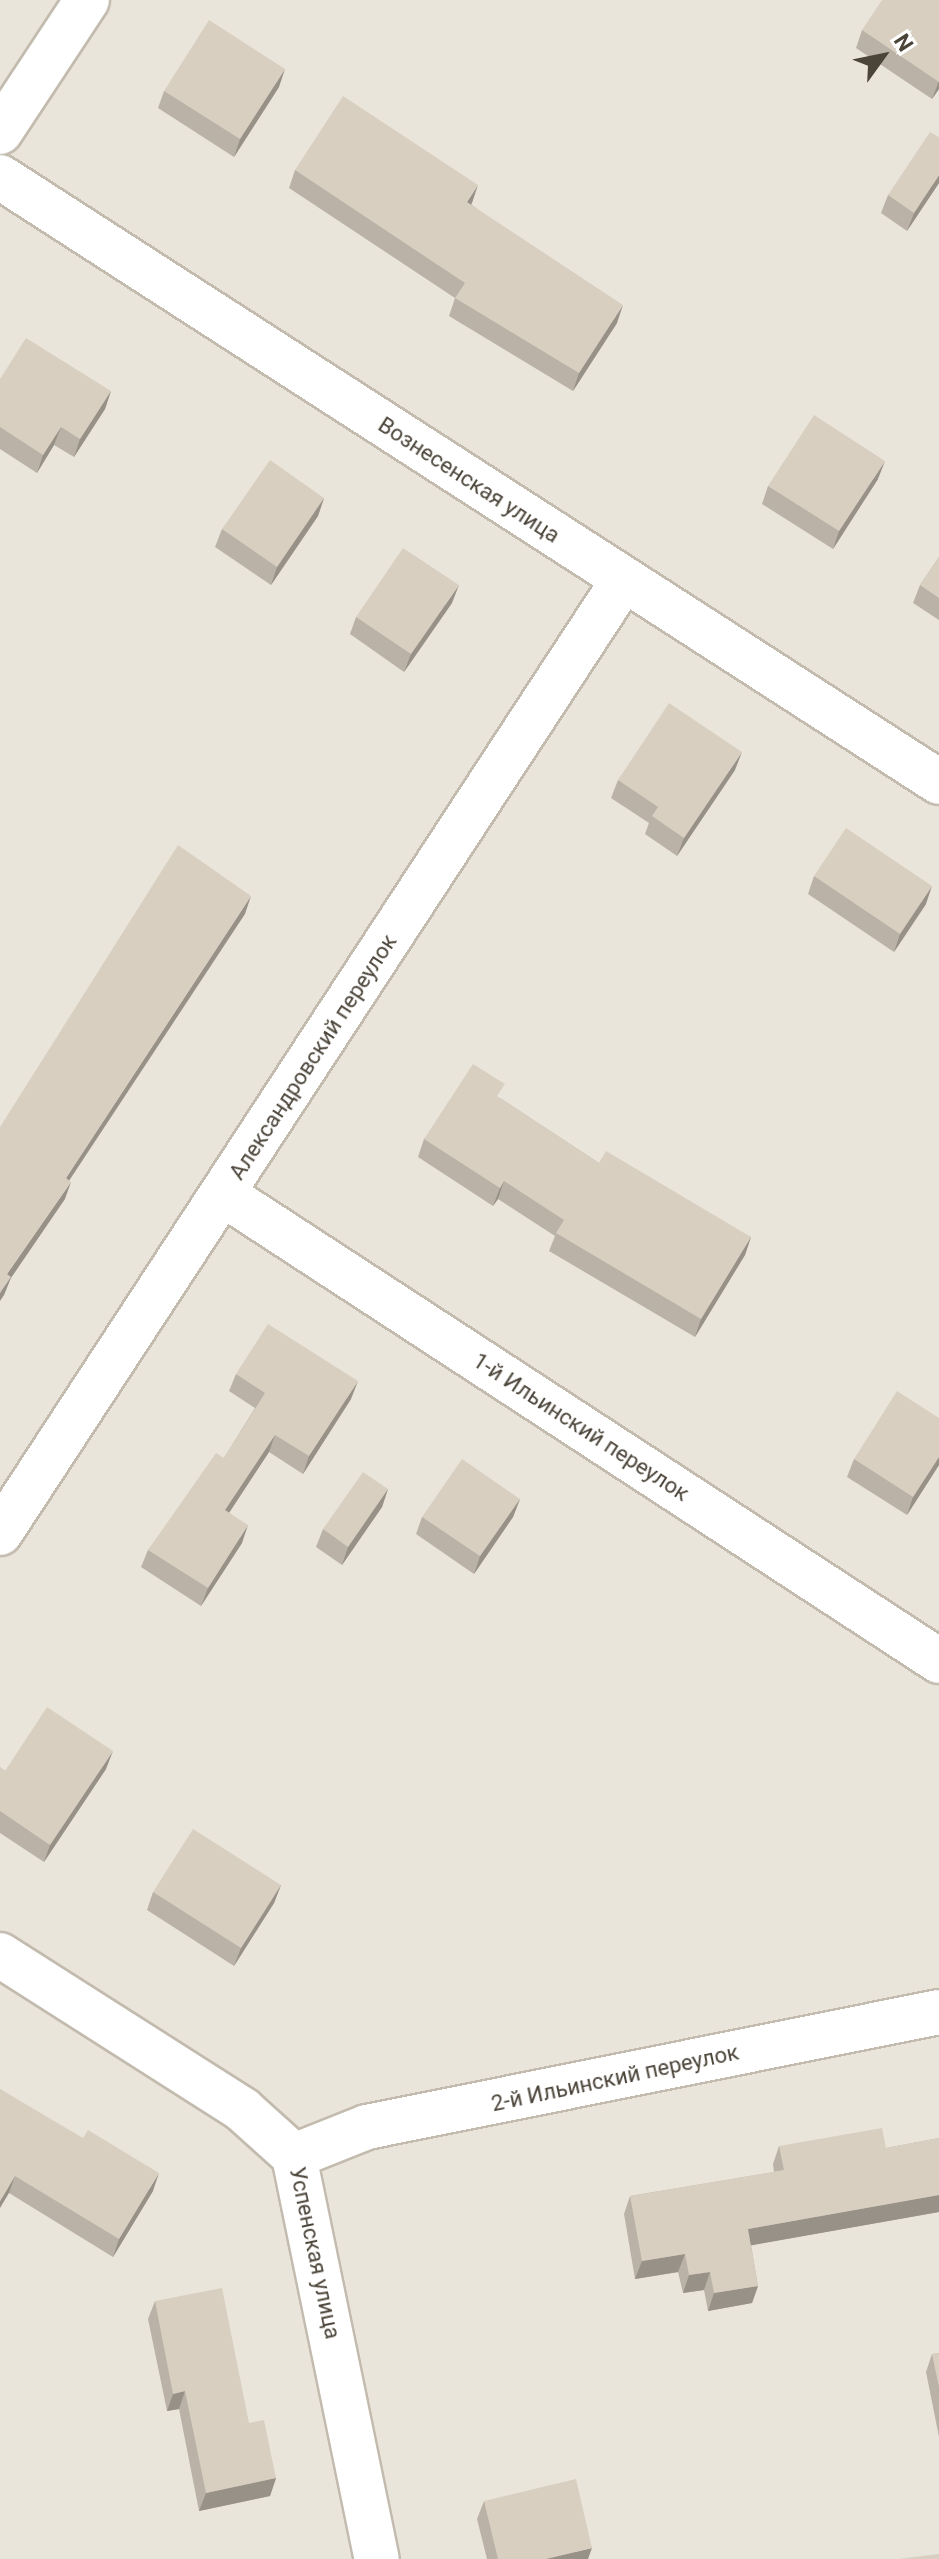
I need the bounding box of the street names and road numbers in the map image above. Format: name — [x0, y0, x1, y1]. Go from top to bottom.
street label: Вознесенская улица — [373, 411, 565, 549]
street label: Александровский переулок — [224, 929, 402, 1185]
street label: 1-й Ильинский переулок — [468, 1347, 694, 1507]
street label: 2-й Ильинский переулок — [489, 2039, 741, 2117]
street label: Успенская улица — [284, 2165, 346, 2341]

